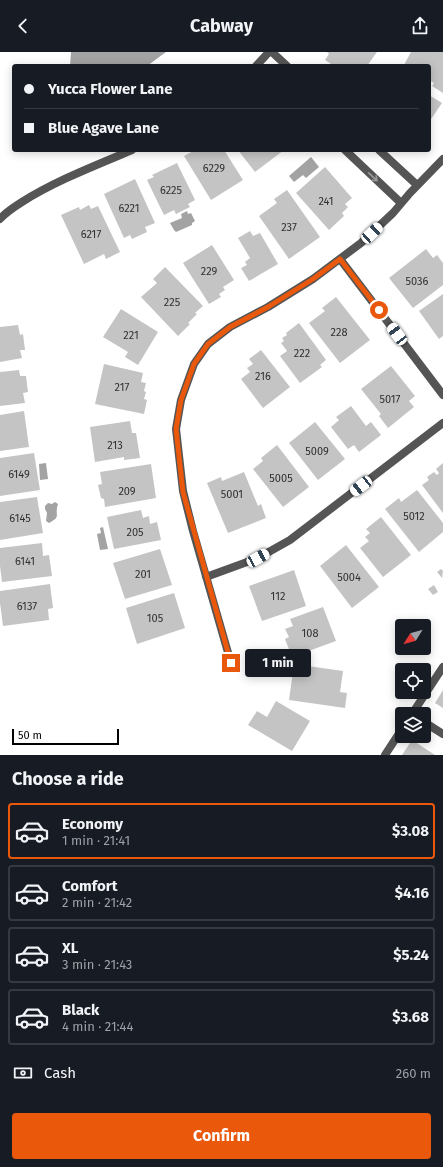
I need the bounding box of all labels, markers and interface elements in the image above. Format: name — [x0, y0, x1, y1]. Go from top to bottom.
icon: back — [12, 15, 34, 37]
text: Cabway — [190, 15, 253, 37]
icon: share — [409, 15, 431, 37]
text: Yucca Flower Lane — [48, 80, 172, 98]
text: Blue Agave Lane — [48, 119, 159, 137]
house number: 6229 — [203, 162, 225, 175]
one-way arrow — [368, 172, 378, 181]
house number: 6225 — [160, 184, 183, 197]
house number: 241 — [318, 195, 334, 208]
house number: 6221 — [118, 202, 140, 215]
car — [359, 220, 385, 246]
house number: 237 — [281, 221, 297, 234]
house number: 6217 — [81, 228, 101, 241]
house number: 229 — [201, 265, 217, 278]
house number: 5036 — [406, 275, 429, 288]
house number: 225 — [164, 296, 181, 309]
route start — [370, 301, 388, 319]
car — [385, 321, 409, 347]
house number: 228 — [331, 326, 347, 339]
house number: 221 — [123, 329, 139, 342]
house number: 222 — [294, 347, 310, 360]
house number: 216 — [255, 370, 271, 383]
house number: 217 — [115, 381, 130, 394]
house number: 5017 — [379, 393, 401, 406]
house number: 213 — [107, 439, 123, 452]
house number: 5009 — [305, 445, 329, 458]
house number: 6149 — [8, 468, 30, 481]
house number: 5005 — [269, 472, 293, 485]
car — [348, 474, 374, 498]
house number: 209 — [118, 485, 136, 498]
house number: 5001 — [221, 488, 243, 501]
house number: 5012 — [403, 510, 425, 523]
house number: 6145 — [9, 512, 31, 525]
house number: 205 — [126, 526, 144, 539]
car — [245, 547, 271, 569]
house number: 6141 — [15, 555, 35, 568]
house number: 201 — [135, 568, 151, 581]
house number: 5004 — [337, 571, 361, 584]
house number: 112 — [271, 590, 285, 603]
house number: 6137 — [17, 600, 37, 613]
house number: 105 — [147, 612, 164, 625]
north arrow — [395, 619, 431, 655]
map controls — [395, 619, 431, 743]
house number: 108 — [302, 627, 318, 640]
callout: 1 min — [245, 649, 311, 677]
route end — [222, 654, 240, 672]
text: 1 min — [262, 655, 294, 670]
button: locate — [395, 663, 431, 699]
button: layers — [395, 707, 431, 743]
scale bar — [12, 727, 119, 746]
text: 50 m — [18, 729, 42, 742]
text: Choose a ride — [12, 768, 124, 790]
icon: car — [14, 813, 50, 849]
text: Economy — [62, 815, 123, 833]
text: $3.08 — [392, 822, 429, 840]
text: 1 min · 21:41 — [62, 833, 130, 848]
icon: car — [14, 875, 50, 911]
text: Comfort — [62, 877, 118, 895]
text: $4.16 — [395, 884, 429, 902]
text: 2 min · 21:42 — [62, 895, 132, 910]
icon: car — [14, 937, 50, 973]
text: XL — [62, 939, 78, 957]
text: $5.24 — [393, 946, 429, 964]
text: 3 min · 21:43 — [62, 957, 132, 972]
icon: car — [14, 999, 50, 1035]
text: Black — [62, 1001, 99, 1019]
text: $3.68 — [392, 1008, 429, 1026]
text: 4 min · 21:44 — [62, 1019, 133, 1034]
icon: cash — [12, 1062, 34, 1084]
text: Cash — [44, 1064, 76, 1082]
text: 260 m — [396, 1066, 431, 1081]
button: Confirm — [12, 1113, 431, 1159]

